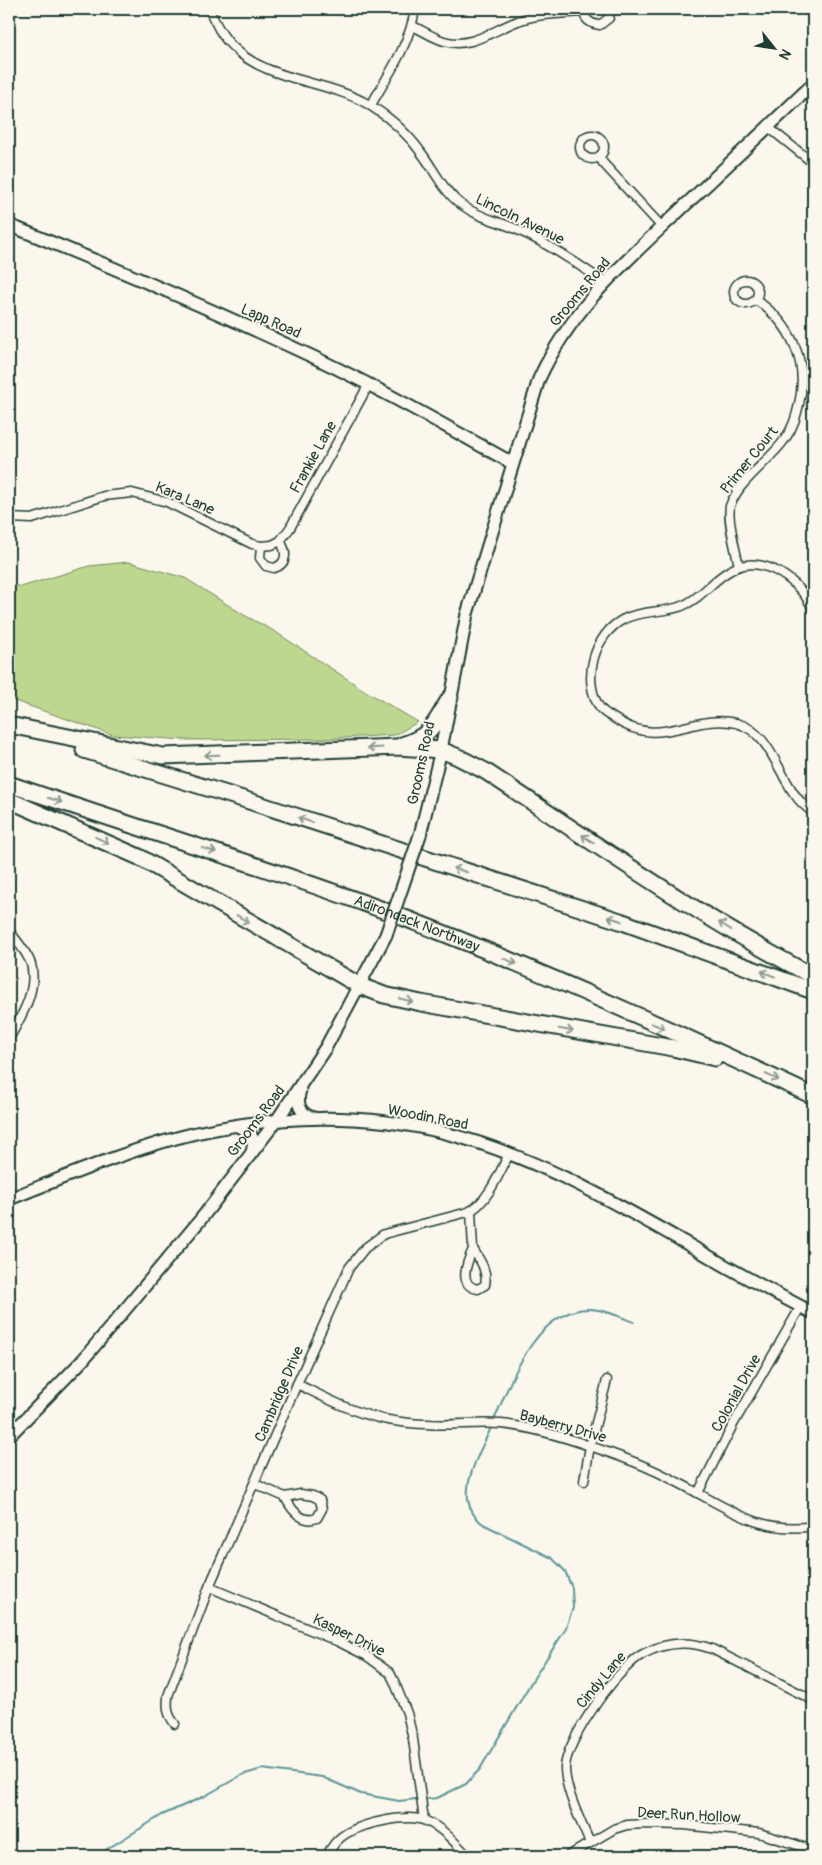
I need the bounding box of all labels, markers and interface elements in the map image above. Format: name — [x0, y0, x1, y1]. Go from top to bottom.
north arrow — [750, 22, 800, 72]
text: N — [775, 46, 795, 63]
street label: Lincoln Avenue — [472, 190, 568, 249]
street label: Grooms Road — [546, 254, 615, 331]
street label: Lapp Road — [238, 300, 304, 343]
street label: Frankie Lane — [286, 417, 341, 497]
street label: Primer Court — [716, 422, 783, 498]
street label: Kara Lane — [152, 478, 218, 520]
street label: Grooms Road — [403, 720, 440, 807]
one-way arrow — [367, 743, 383, 753]
one-way arrow — [205, 750, 221, 760]
one-way arrow — [47, 796, 62, 805]
one-way arrow — [298, 815, 314, 824]
one-way arrow — [581, 834, 595, 844]
one-way arrow — [94, 836, 109, 845]
one-way arrow — [201, 846, 217, 856]
one-way arrow — [452, 864, 468, 874]
street label: Adirondack Northway — [351, 891, 483, 957]
one-way arrow — [607, 914, 623, 923]
one-way arrow — [236, 915, 250, 925]
one-way arrow — [718, 921, 732, 931]
one-way arrow — [501, 957, 517, 966]
one-way arrow — [761, 969, 776, 978]
one-way arrow — [398, 996, 414, 1005]
one-way arrow — [650, 1022, 665, 1031]
one-way arrow — [558, 1025, 574, 1035]
one-way arrow — [764, 1073, 779, 1082]
street label: Grooms Road — [223, 1082, 290, 1161]
street label: Woodin Road — [386, 1100, 470, 1135]
street label: Cambridge Drive — [251, 1343, 308, 1445]
street label: Colonial Drive — [707, 1351, 766, 1435]
street label: Bayberry Drive — [517, 1406, 609, 1447]
street label: Kasper Drive — [310, 1610, 388, 1661]
street label: Cindy Lane — [572, 1648, 631, 1713]
street label: Deer Run Hollow — [637, 1803, 741, 1828]

